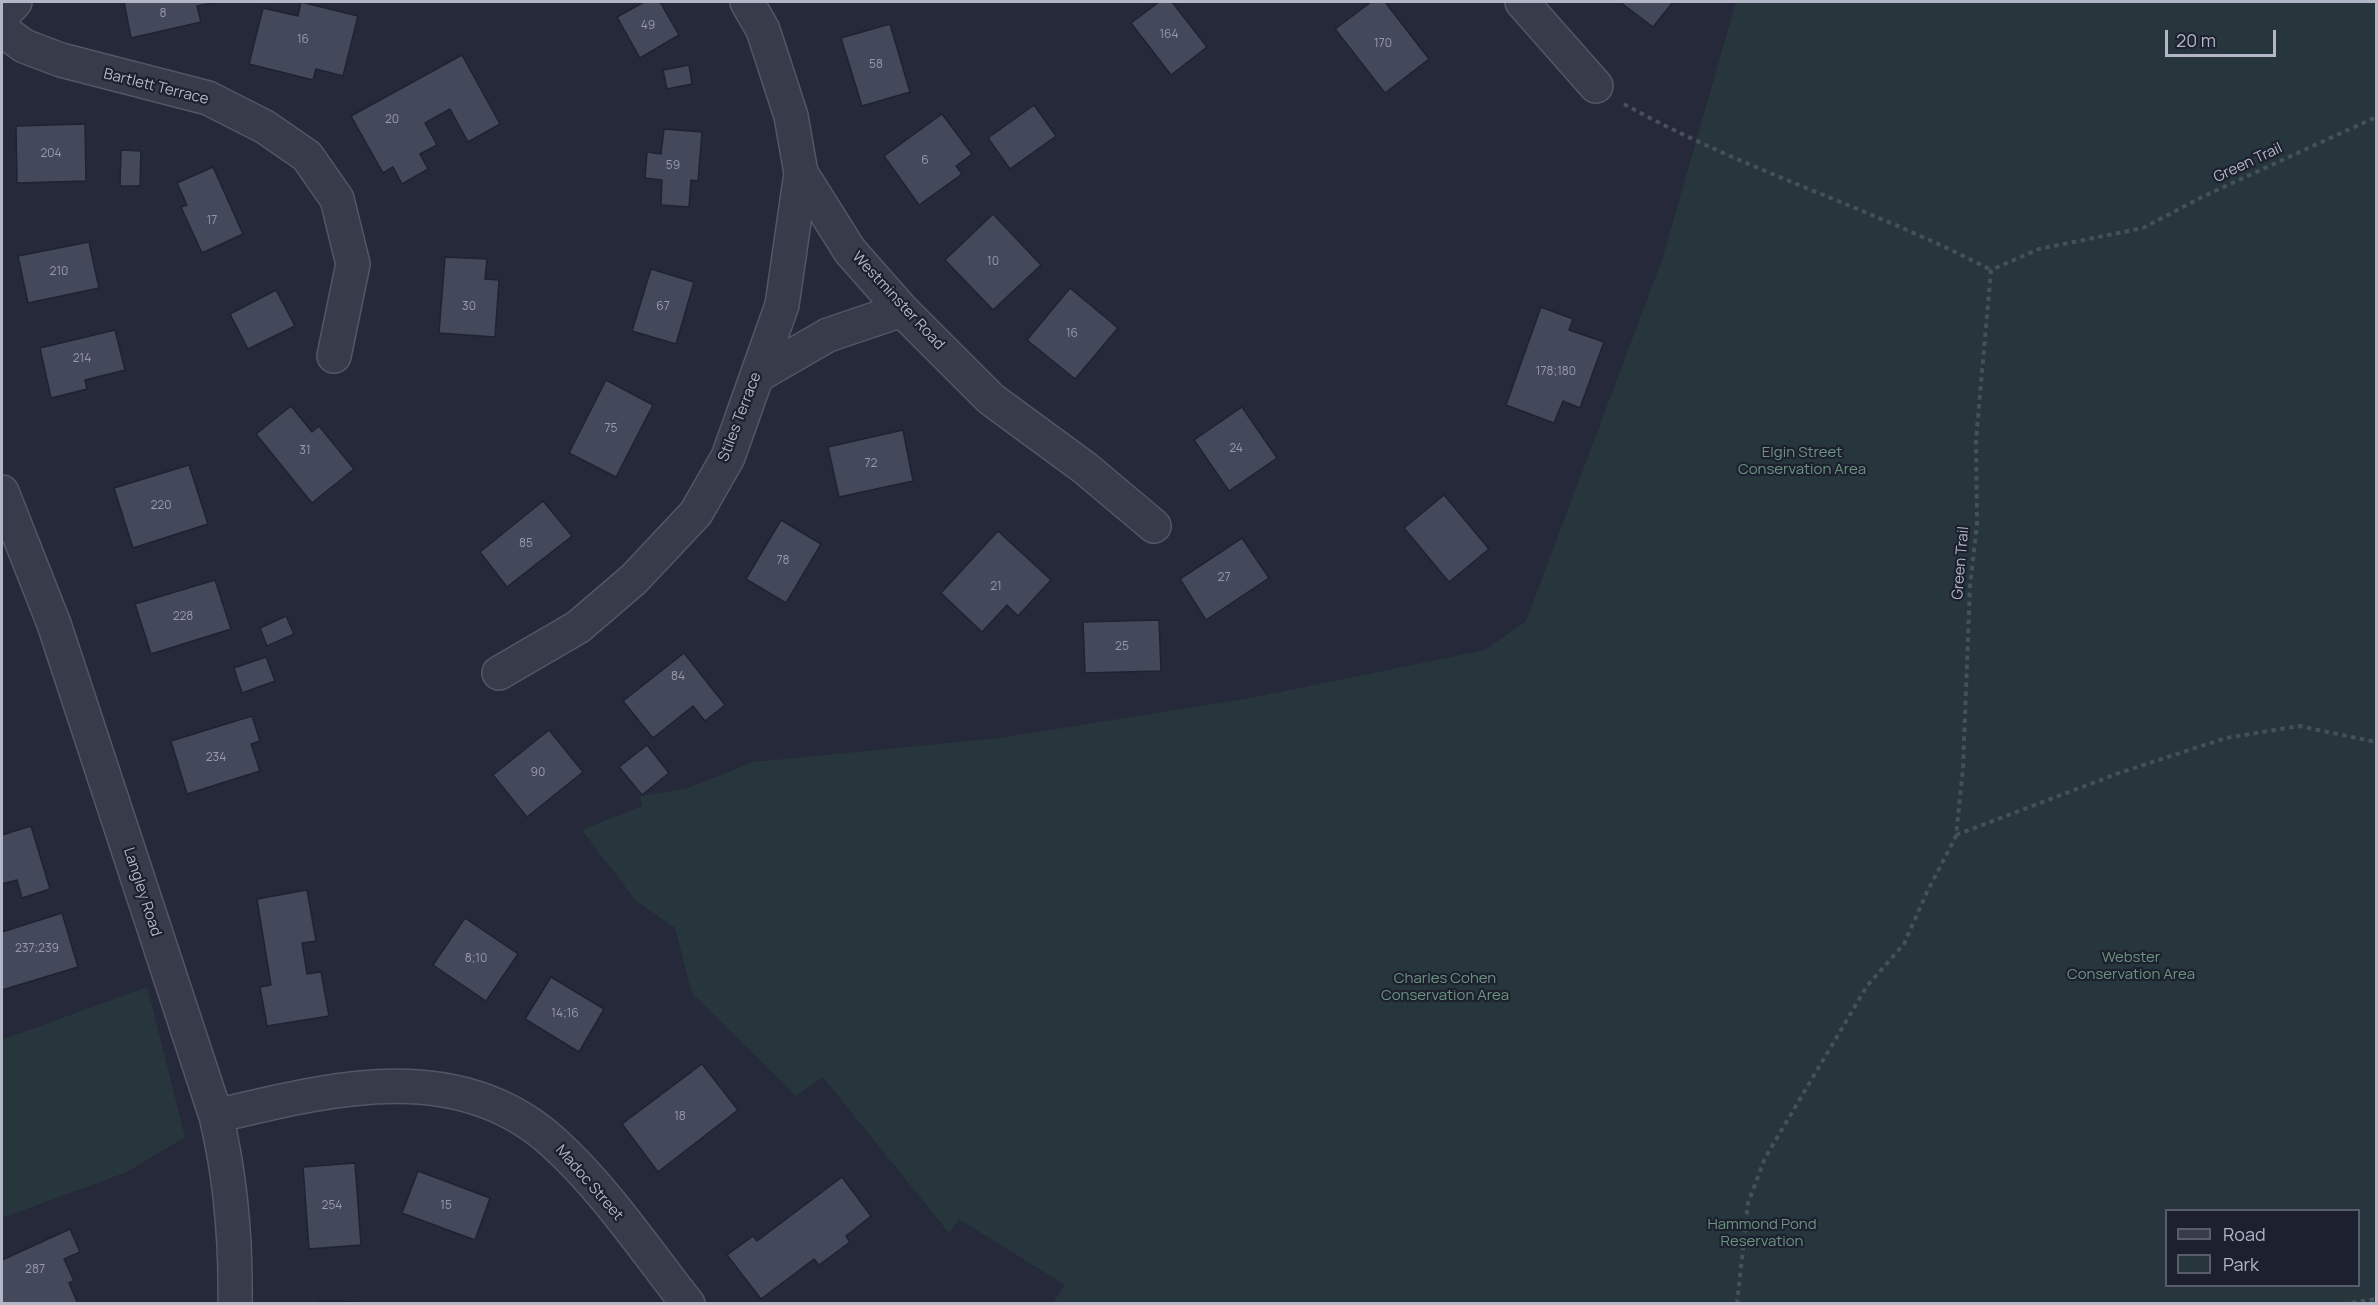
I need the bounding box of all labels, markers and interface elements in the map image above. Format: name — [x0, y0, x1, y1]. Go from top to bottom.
house number: 8 — [160, 7, 166, 21]
scale bar — [2168, 18, 2279, 56]
house number: 49 — [641, 19, 655, 33]
house number: 164 — [1159, 28, 1179, 42]
text: 20 m — [2176, 28, 2216, 52]
house number: 16 — [297, 33, 309, 47]
house number: 170 — [1374, 37, 1392, 51]
house number: 58 — [869, 58, 883, 72]
street label: Bartlett Terrace — [102, 65, 210, 109]
house number: 20 — [385, 113, 399, 127]
street label: Green Trail — [2211, 139, 2285, 187]
house number: 204 — [40, 147, 62, 161]
house number: 6 — [921, 154, 929, 168]
house number: 59 — [666, 159, 680, 173]
house number: 17 — [207, 214, 217, 228]
street label: Westminster Road — [848, 248, 948, 354]
house number: 10 — [987, 255, 999, 269]
house number: 210 — [50, 265, 68, 279]
house number: 30 — [462, 300, 476, 314]
house number: 67 — [656, 300, 670, 314]
house number: 16 — [1066, 327, 1078, 341]
house number: 214 — [73, 352, 91, 366]
house number: 178;180 — [1536, 365, 1576, 379]
street label: Stiles Terrace — [715, 370, 765, 464]
house number: 75 — [605, 422, 617, 436]
house number: 24 — [1229, 442, 1243, 456]
house number: 31 — [299, 444, 311, 458]
park label: Elgin Street Conservation Area — [1738, 444, 1866, 479]
house number: 72 — [865, 457, 877, 471]
house number: 220 — [151, 499, 171, 513]
street label: Green Trail — [1949, 526, 1973, 600]
house number: 85 — [519, 537, 533, 551]
house number: 78 — [777, 554, 789, 568]
house number: 27 — [1218, 571, 1230, 585]
house number: 21 — [990, 580, 1002, 594]
house number: 228 — [173, 610, 193, 624]
house number: 25 — [1115, 640, 1129, 654]
house number: 84 — [671, 670, 685, 684]
house number: 234 — [206, 751, 226, 765]
house number: 90 — [531, 766, 545, 780]
street label: Langley Road — [119, 845, 165, 939]
house number: 237;239 — [15, 942, 59, 956]
park label: Webster Conservation Area — [2067, 949, 2195, 984]
house number: 8;10 — [465, 952, 487, 966]
park label: Charles Cohen Conservation Area — [1381, 970, 1509, 1005]
house number: 14;16 — [551, 1007, 579, 1021]
house number: 18 — [674, 1110, 686, 1124]
street label: Madoc Street — [551, 1142, 627, 1224]
house number: 254 — [322, 1199, 342, 1213]
house number: 15 — [440, 1199, 452, 1213]
legend — [2165, 1209, 2360, 1287]
park label: Hammond Pond Reservation — [1707, 1216, 1817, 1251]
text: Road — [2223, 1222, 2266, 1246]
text: Park — [2223, 1252, 2259, 1276]
house number: 287 — [25, 1263, 45, 1277]

